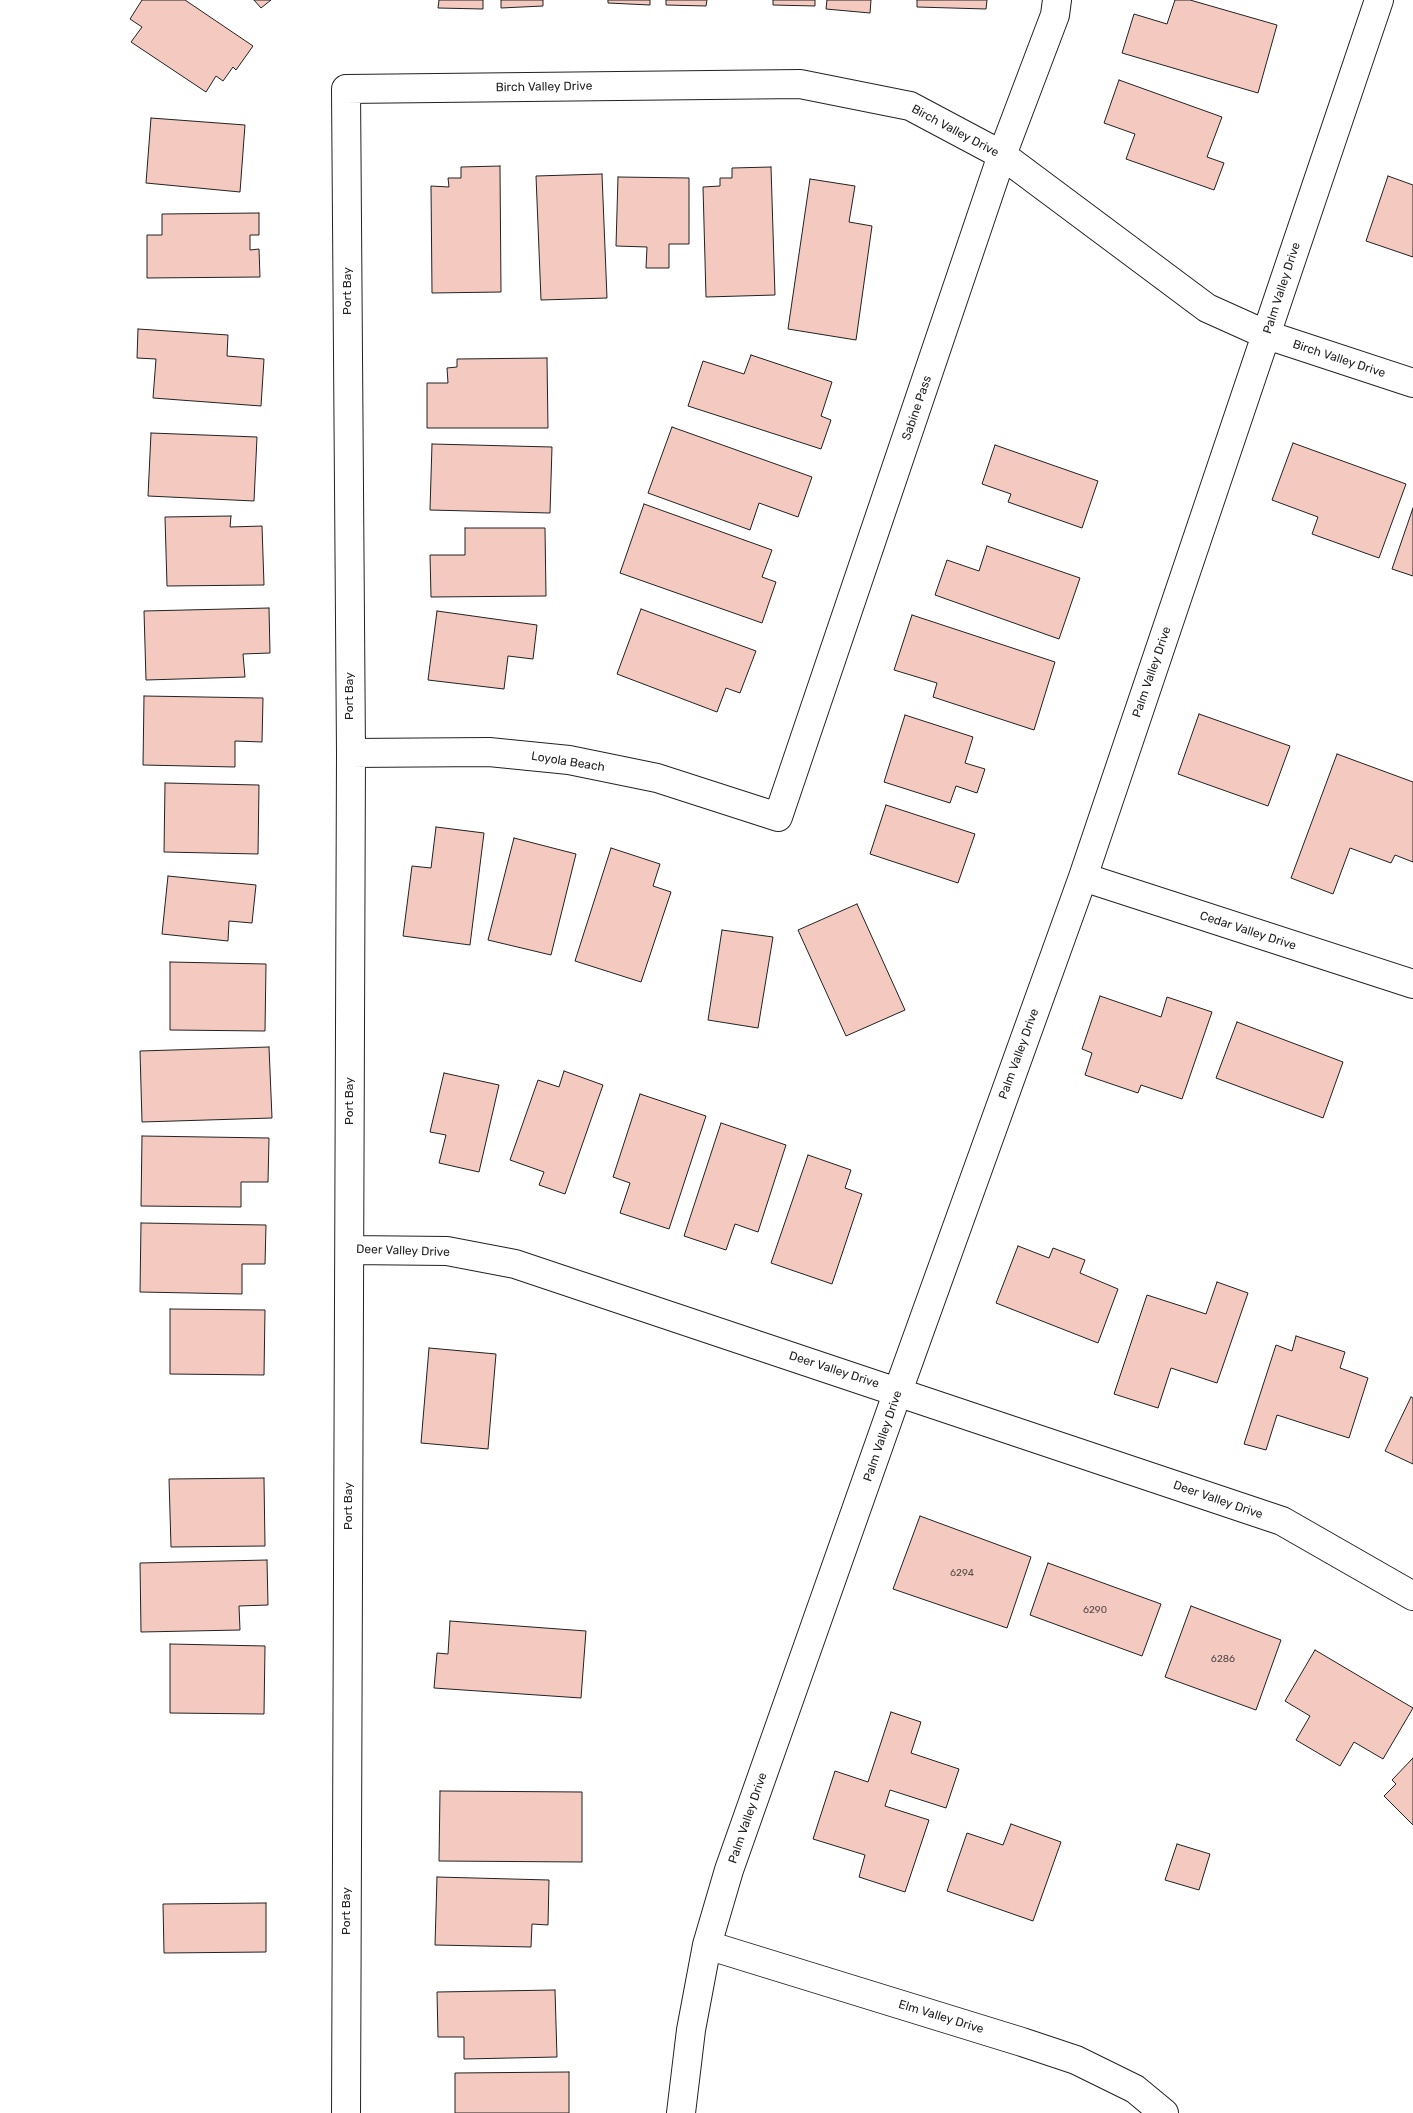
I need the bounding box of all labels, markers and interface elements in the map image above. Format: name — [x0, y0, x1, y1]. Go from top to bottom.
street label: Birch Valley Drive — [495, 79, 593, 95]
street label: Birch Valley Drive — [909, 102, 1001, 160]
street label: Palm Valley Drive — [1260, 240, 1304, 336]
street label: Port Bay — [341, 267, 355, 315]
street label: Birch Valley Drive — [1291, 337, 1387, 381]
street label: Sabine Pass — [899, 374, 935, 442]
street label: Palm Valley Drive — [1130, 625, 1174, 719]
street label: Port Bay — [343, 672, 357, 720]
street label: Loyola Beach — [530, 749, 606, 775]
street label: Cedar Valley Drive — [1198, 909, 1298, 953]
street label: Palm Valley Drive — [996, 1007, 1042, 1101]
street label: Port Bay — [343, 1077, 357, 1125]
street label: Deer Valley Drive — [356, 1242, 450, 1260]
street label: Deer Valley Drive — [787, 1349, 881, 1391]
street label: Palm Valley Drive — [861, 1389, 905, 1483]
street label: Deer Valley Drive — [1171, 1478, 1265, 1522]
street label: Port Bay — [342, 1482, 356, 1530]
house number: 6294 — [950, 1567, 974, 1579]
house number: 6290 — [1083, 1604, 1107, 1616]
house number: 6286 — [1211, 1653, 1235, 1665]
street label: Palm Valley Drive — [726, 1771, 770, 1865]
street label: Port Bay — [340, 1887, 354, 1935]
street label: Elm Valley Drive — [897, 1997, 985, 2037]

